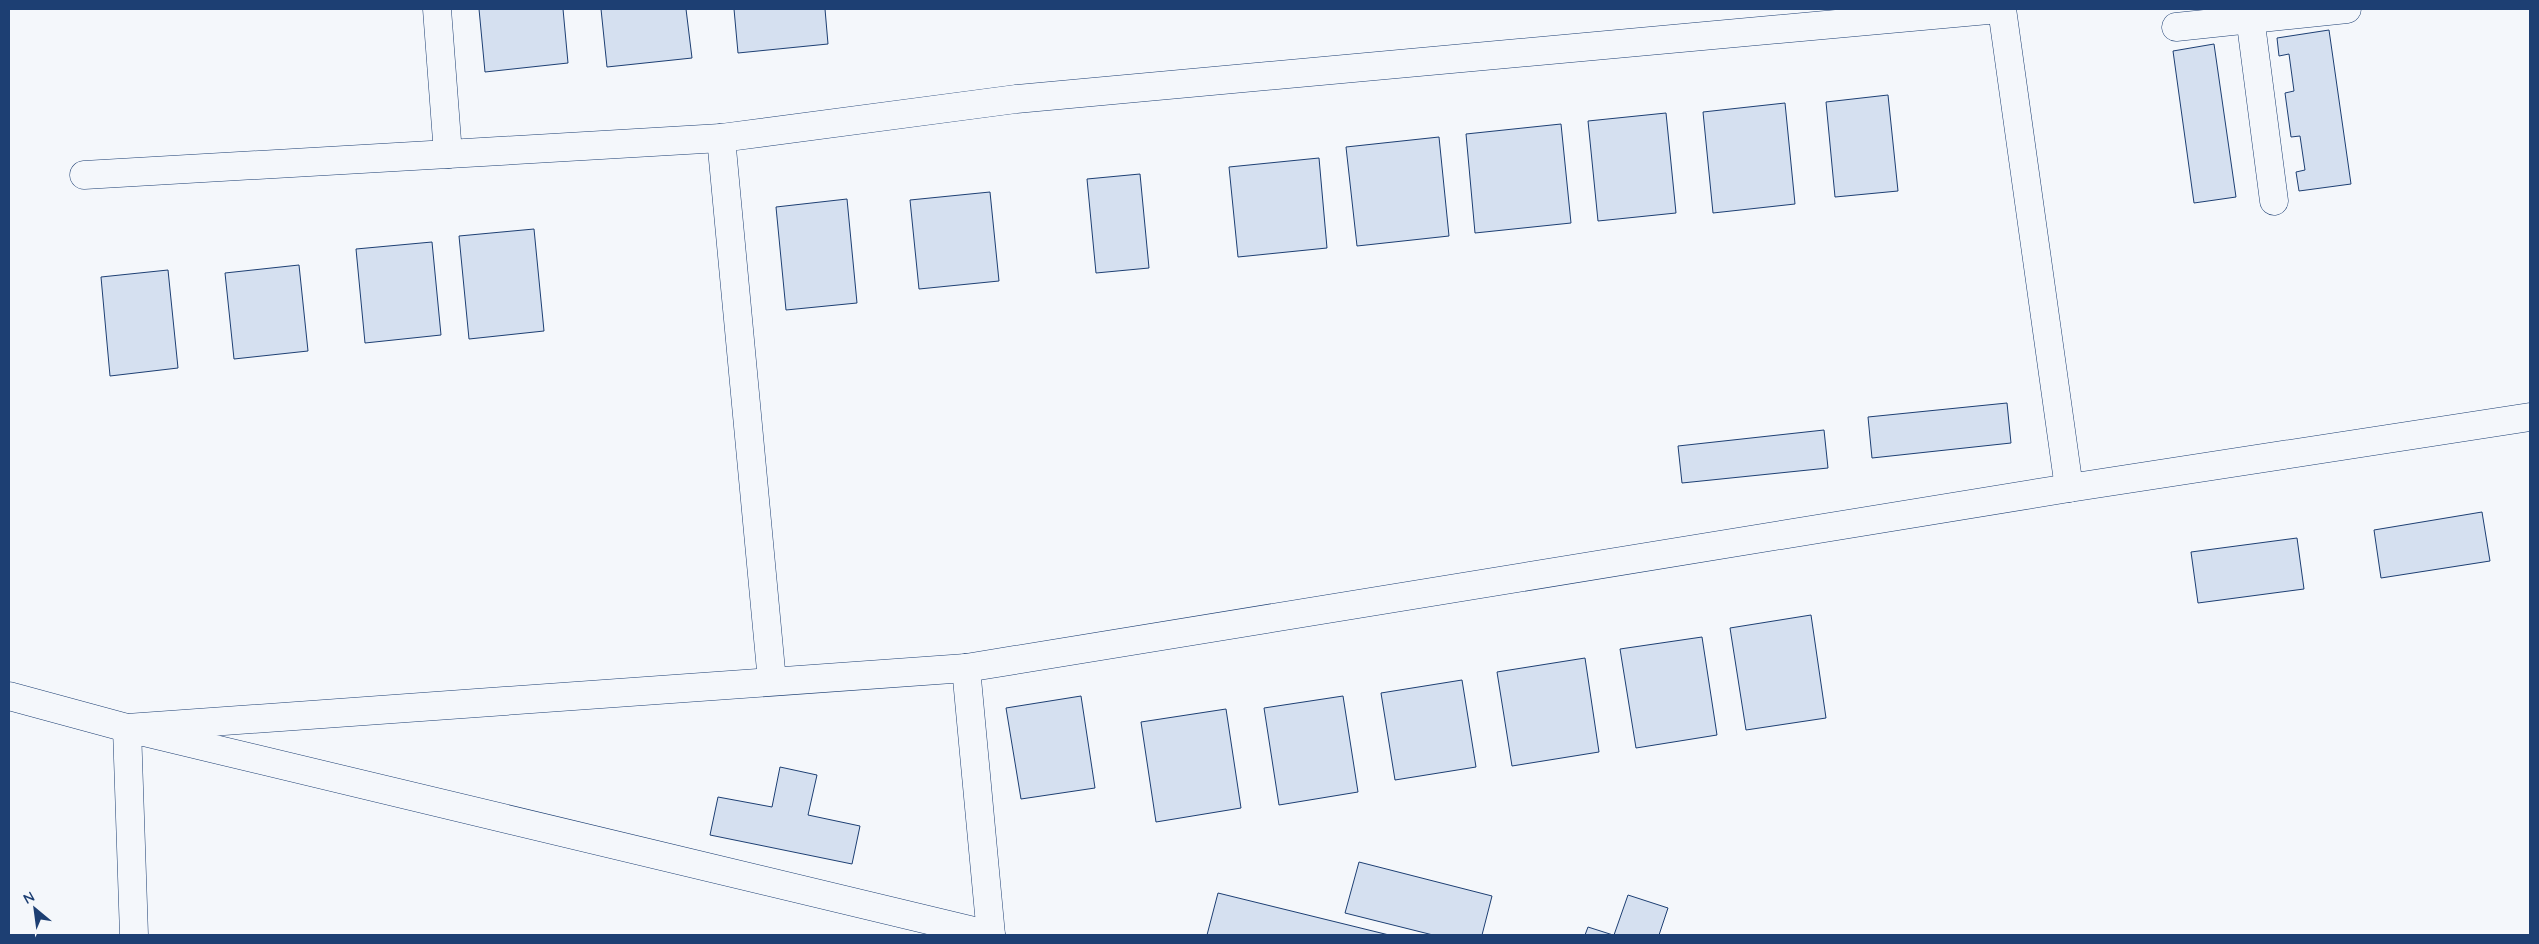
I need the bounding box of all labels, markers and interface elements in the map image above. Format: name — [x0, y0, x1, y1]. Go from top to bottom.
north arrow — [10, 884, 60, 934]
text: N — [20, 887, 38, 908]

